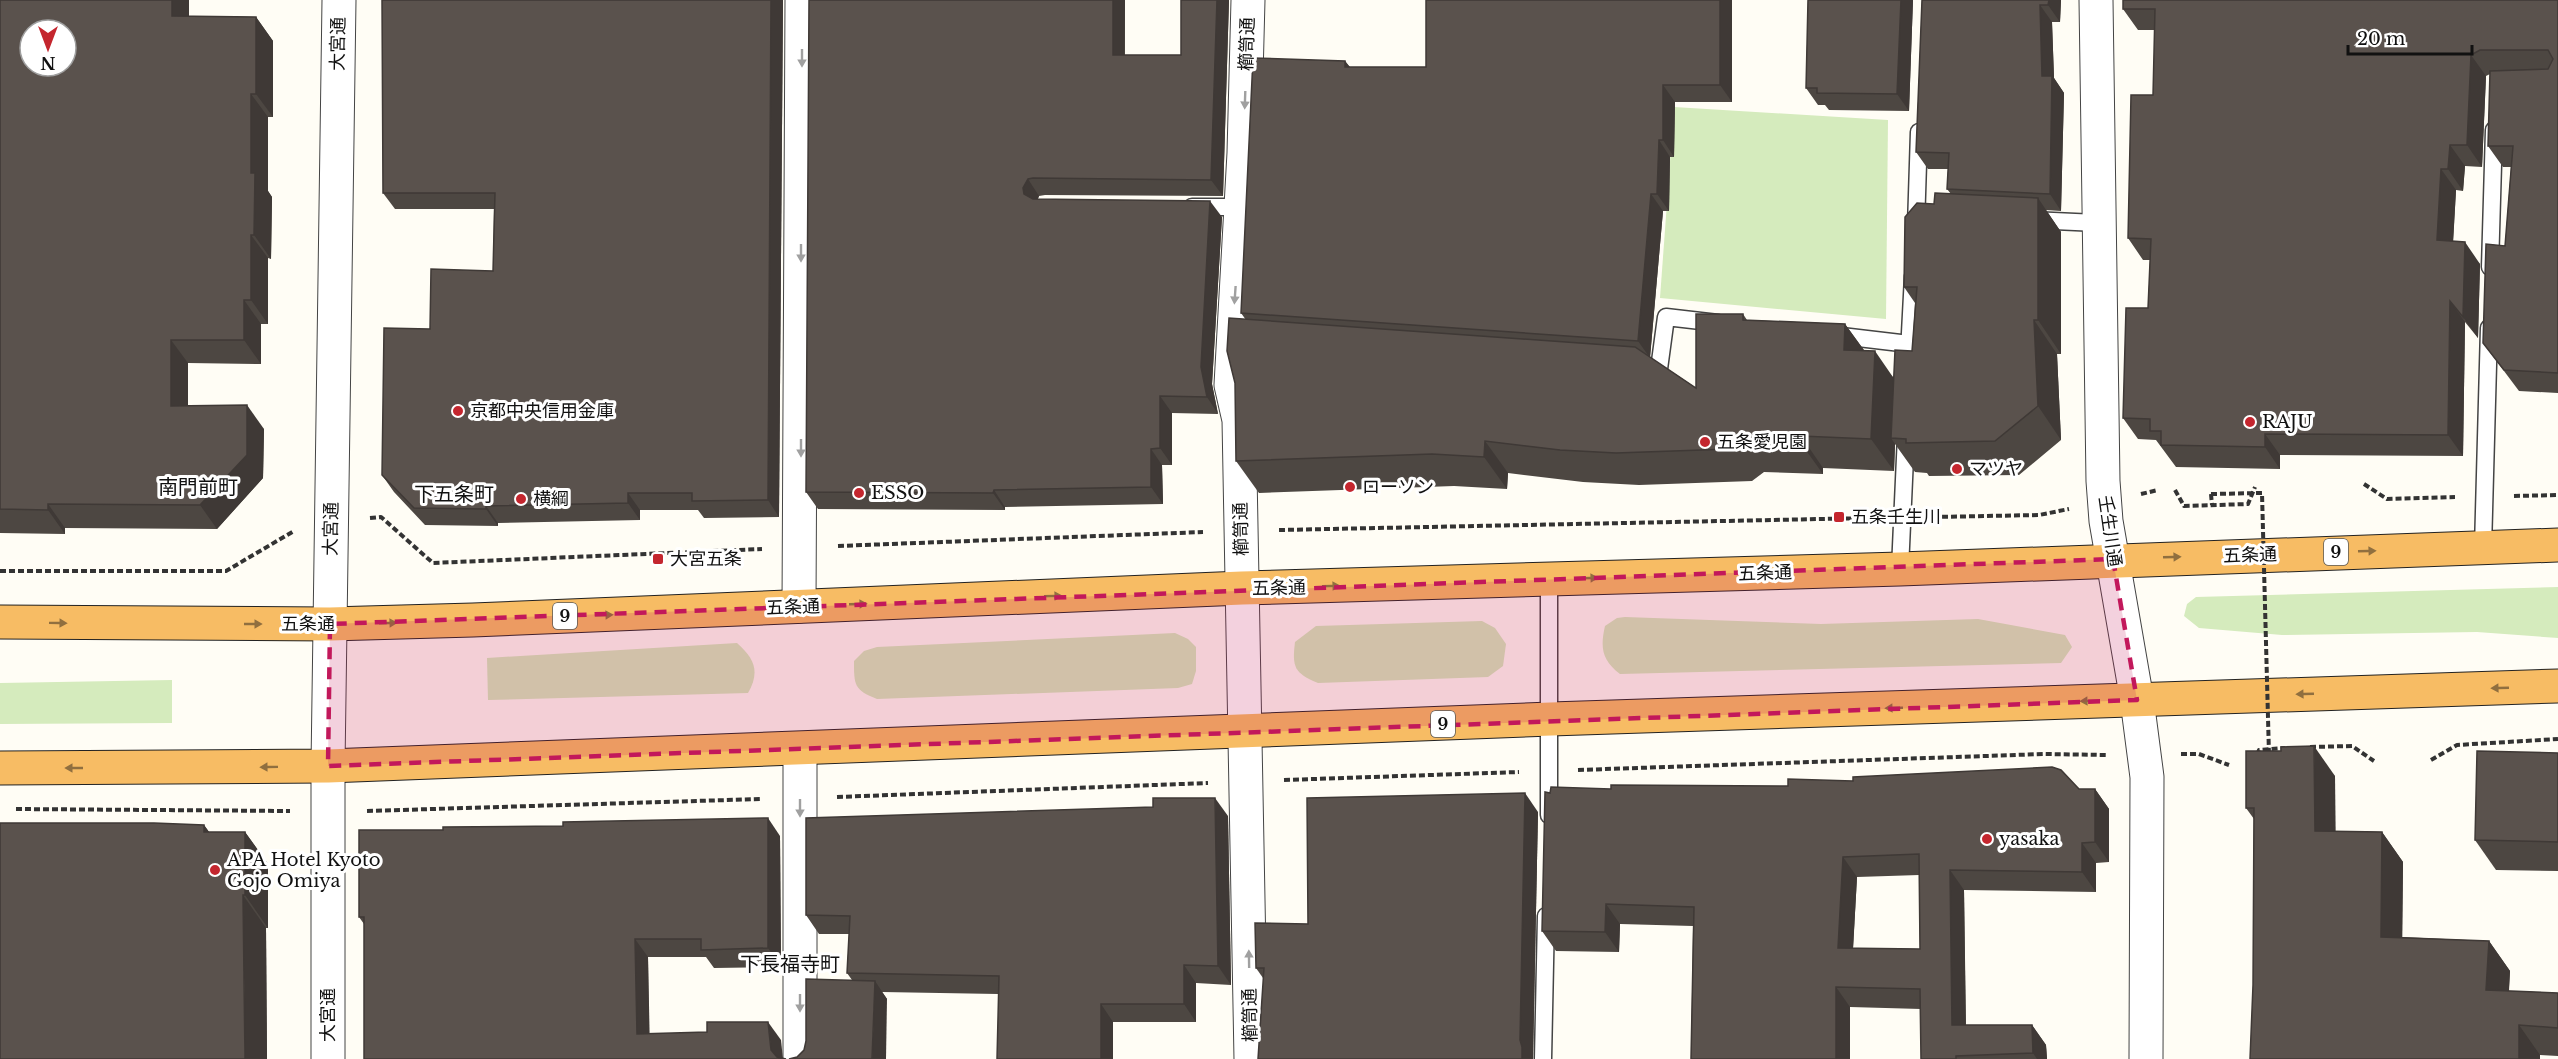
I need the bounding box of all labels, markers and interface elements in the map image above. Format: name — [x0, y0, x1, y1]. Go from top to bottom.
street label: 大宮通 — [327, 17, 349, 71]
street label: 櫛笥通 — [1235, 17, 1259, 71]
north arrow — [18, 18, 78, 78]
scale bar — [2348, 18, 2472, 56]
text: 20 m — [2357, 28, 2405, 50]
one-way arrow — [797, 49, 807, 68]
text: N — [40, 53, 56, 73]
one-way arrow — [1241, 91, 1250, 110]
one-way arrow — [796, 244, 806, 263]
one-way arrow — [1230, 286, 1240, 305]
place label: 京都中央信用金庫 — [470, 400, 614, 422]
marker: 京都中央信用金庫 — [451, 404, 465, 418]
place label: RAJU — [2262, 411, 2313, 433]
marker: RAJU — [2243, 415, 2257, 429]
place label: 五条愛児園 — [1717, 431, 1807, 453]
marker: 五条愛児園 — [1698, 435, 1712, 449]
one-way arrow — [796, 439, 806, 458]
place label: マツヤ — [1969, 458, 2023, 480]
marker: マツヤ — [1950, 462, 1964, 476]
district label: 南門前町 — [158, 475, 238, 499]
place label: ローソン — [1362, 476, 1434, 498]
marker: ローソン — [1343, 480, 1357, 494]
district label: 下五条町 — [414, 482, 494, 506]
place label: ESSO — [871, 482, 924, 504]
marker: ESSO — [852, 486, 866, 500]
place label: 横綱 — [533, 488, 569, 510]
marker: 横綱 — [514, 492, 528, 506]
street label: 壬生川通 — [2094, 494, 2126, 568]
street label: 大宮通 — [320, 502, 342, 556]
street label: 櫛笥通 — [1230, 502, 1252, 556]
place label: 五条壬生川 — [1851, 506, 1941, 528]
marker: 五条壬生川 — [1832, 510, 1846, 524]
road number: 9 — [2324, 539, 2348, 565]
street label: 五条通 — [2223, 543, 2277, 567]
one-way arrow — [2357, 547, 2376, 556]
place label: 大宮五条 — [670, 548, 742, 570]
marker: 大宮五条 — [651, 552, 665, 566]
one-way arrow — [2162, 553, 2181, 562]
street label: 五条通 — [1738, 561, 1792, 585]
one-way arrow — [1580, 574, 1599, 583]
street label: 五条通 — [1252, 577, 1306, 599]
one-way arrow — [1322, 582, 1341, 591]
one-way arrow — [1043, 592, 1062, 601]
street label: 五条通 — [766, 595, 820, 619]
one-way arrow — [848, 599, 867, 609]
road number: 9 — [553, 603, 577, 629]
one-way arrow — [595, 610, 614, 619]
street label: 五条通 — [281, 613, 335, 635]
one-way arrow — [49, 618, 68, 628]
one-way arrow — [379, 618, 398, 627]
one-way arrow — [244, 619, 263, 629]
one-way arrow — [2490, 683, 2509, 693]
one-way arrow — [2295, 690, 2314, 699]
one-way arrow — [2079, 697, 2098, 706]
one-way arrow — [1884, 703, 1903, 713]
road number: 9 — [1431, 711, 1455, 737]
one-way arrow — [260, 762, 279, 772]
one-way arrow — [65, 763, 84, 773]
one-way arrow — [795, 799, 805, 818]
place label: yasaka — [1999, 828, 2060, 850]
marker: yasaka — [1980, 832, 1994, 846]
place label: APA Hotel Kyoto Gojo Omiya — [226, 849, 381, 892]
marker: APA Hotel Kyoto Gojo Omiya — [208, 863, 222, 877]
one-way arrow — [1244, 949, 1254, 968]
district label: 下長福寺町 — [740, 952, 840, 976]
street label: 大宮通 — [317, 988, 339, 1042]
street label: 櫛笥通 — [1239, 988, 1261, 1042]
one-way arrow — [795, 994, 805, 1013]

